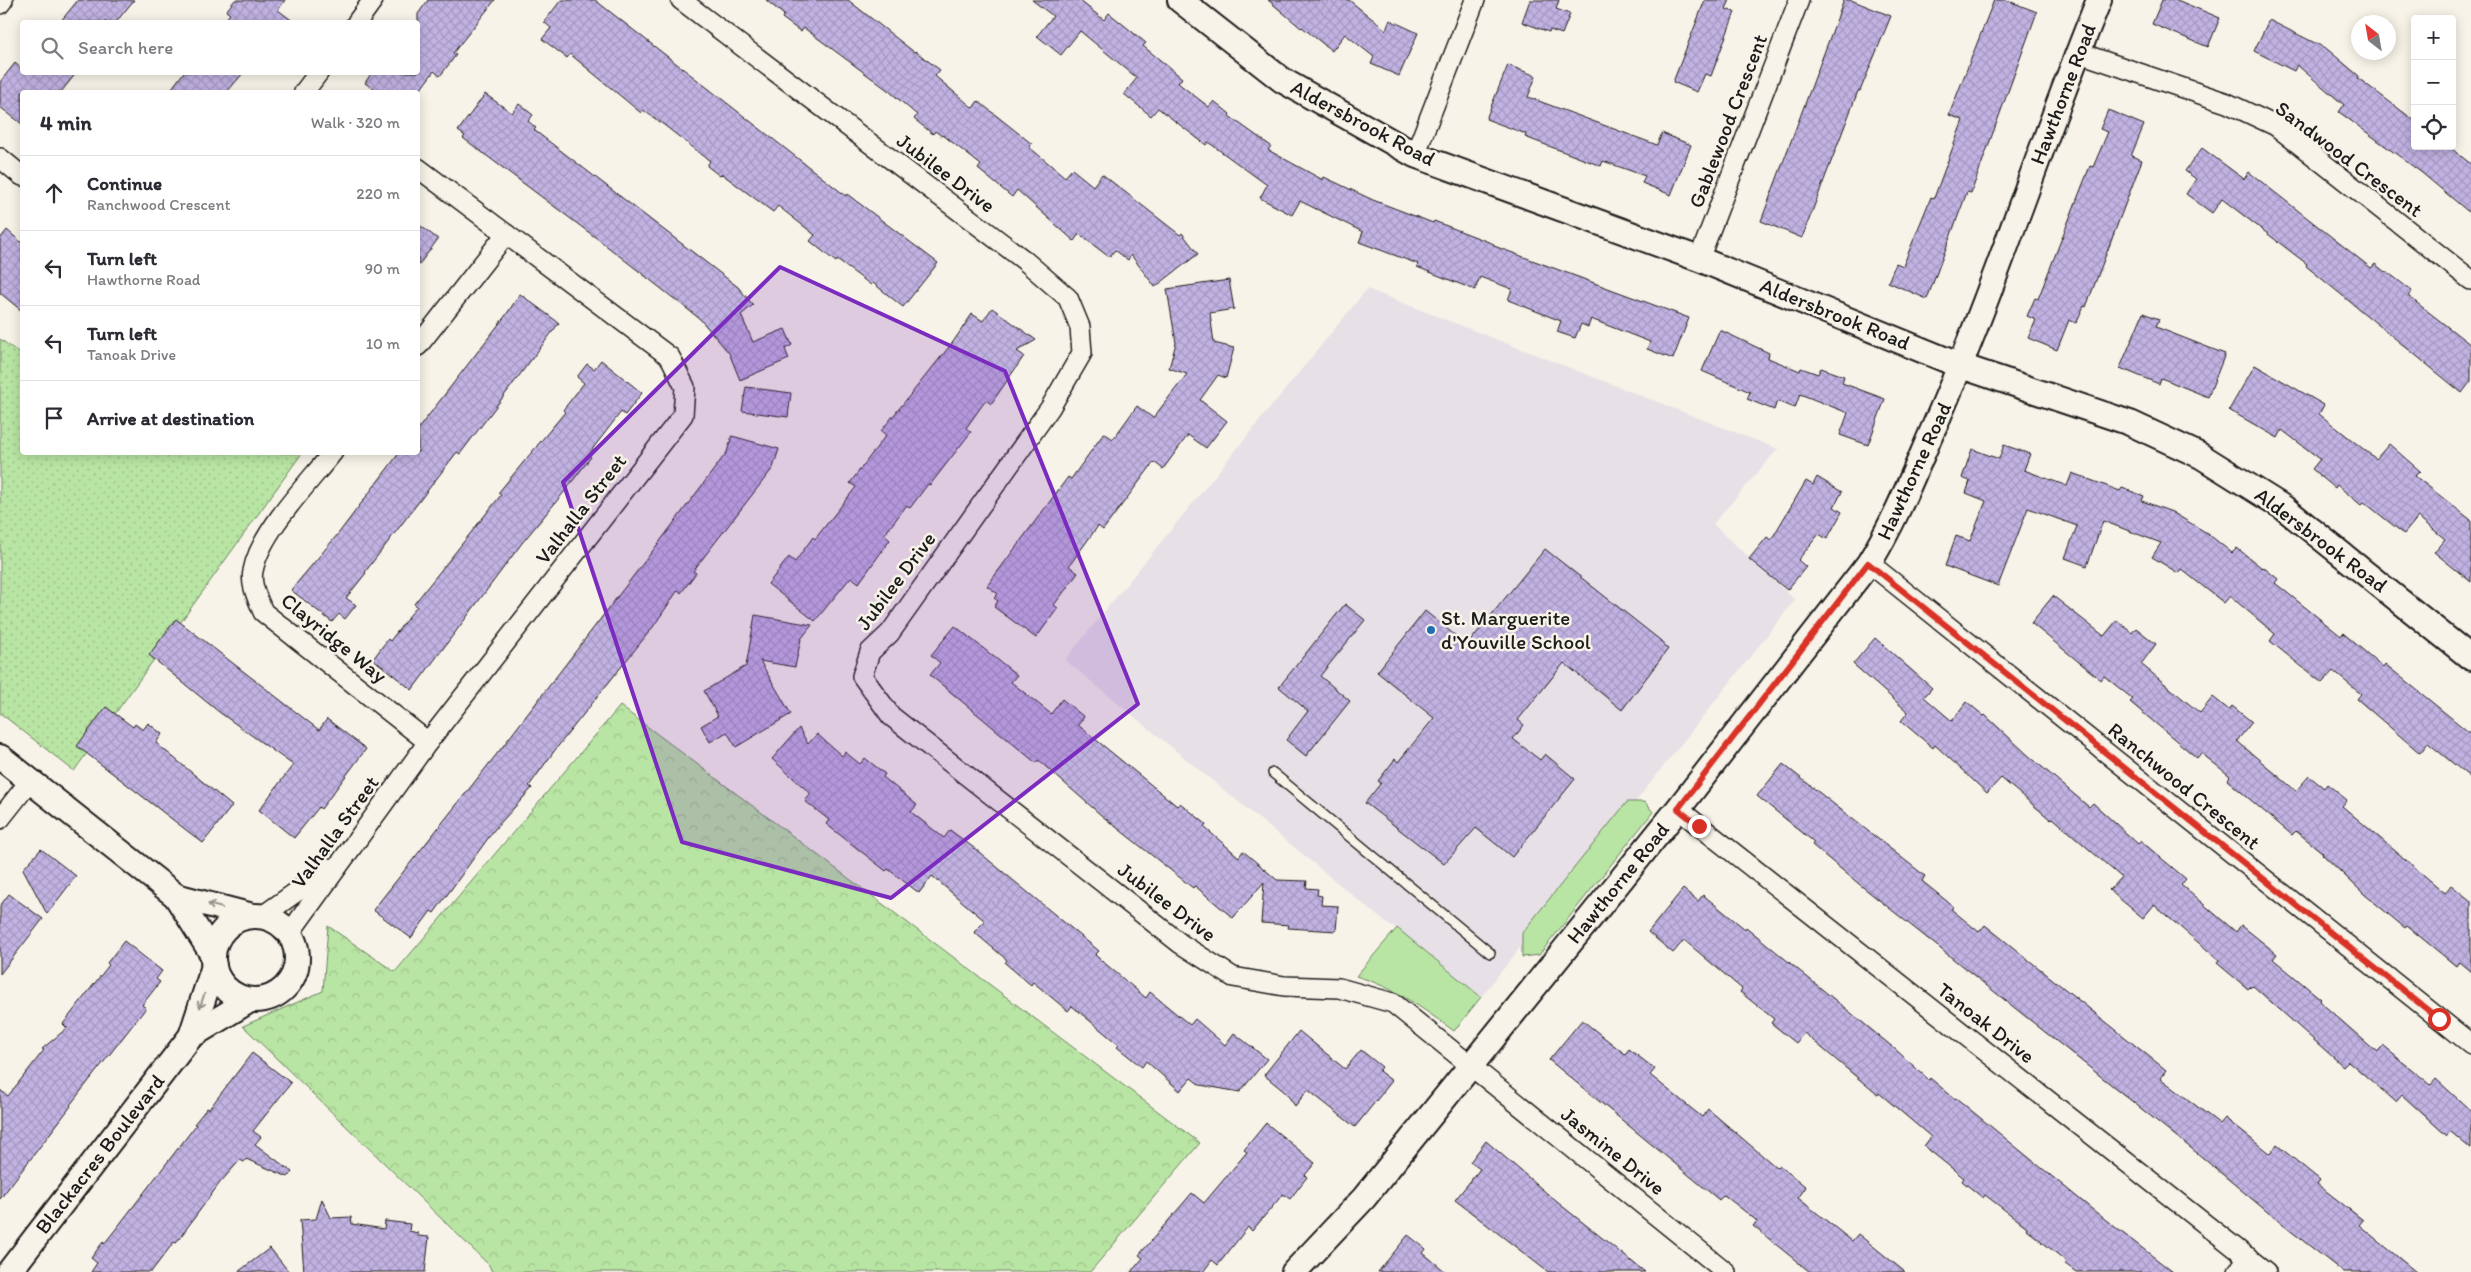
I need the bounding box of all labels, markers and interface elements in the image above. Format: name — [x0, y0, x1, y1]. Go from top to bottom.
north arrow — [2351, 15, 2396, 60]
map controls — [2411, 15, 2456, 150]
button: + — [2411, 15, 2456, 60]
street label: Hawthorne Road — [2024, 19, 2101, 168]
search box — [20, 20, 420, 75]
street label: Gablewood Crescent — [1683, 30, 1772, 211]
icon: search — [38, 34, 66, 62]
text: Search here — [78, 36, 173, 59]
button: − — [2411, 60, 2456, 105]
street label: Aldersbrook Road — [1287, 74, 1439, 171]
street label: Sandwood Crescent — [2271, 95, 2428, 222]
button: locate — [2411, 105, 2456, 150]
text: 4 min — [40, 110, 92, 135]
text: Walk · 320 m — [311, 113, 400, 132]
street label: Jubilee Drive — [892, 128, 1000, 218]
text: Continue — [87, 172, 162, 195]
icon: ahead — [40, 179, 68, 207]
text: 220 m — [356, 184, 400, 203]
text: Ranchwood Crescent — [87, 195, 231, 214]
text: Turn left — [87, 247, 157, 270]
icon: left — [40, 254, 68, 282]
text: 90 m — [365, 259, 400, 278]
text: Hawthorne Road — [87, 270, 200, 289]
street label: Aldersbrook Road — [1757, 272, 1914, 355]
text: Turn left — [87, 322, 157, 345]
icon: left — [40, 329, 68, 357]
text: 10 m — [366, 334, 400, 353]
text: Tanoak Drive — [87, 345, 176, 364]
street label: Hawthorne Road — [1871, 398, 1957, 544]
icon: arrive — [40, 404, 68, 432]
text: Arrive at destination — [87, 407, 254, 430]
street label: Valhalla Street — [530, 449, 631, 569]
street label: Aldersbrook Road — [2250, 482, 2392, 598]
street label: Jubilee Drive — [851, 527, 941, 635]
street label: Clayridge Way — [276, 587, 392, 688]
place label: St. Marguerite d'Youville School — [1441, 605, 1591, 654]
marker: St. Marguerite d'Youville School — [1425, 624, 1437, 636]
street label: Ranchwood Crescent — [2103, 717, 2265, 855]
street label: Valhalla Street — [285, 771, 384, 893]
route end — [1688, 815, 1711, 838]
street label: Hawthorne Road — [1561, 817, 1675, 948]
street label: Jubilee Drive — [1113, 857, 1221, 947]
one-way arrow — [207, 901, 223, 910]
street label: Tanoak Drive — [1933, 977, 2040, 1068]
one-way arrow — [197, 993, 207, 1009]
route start — [2428, 1008, 2451, 1031]
street label: Blackacres Boulevard — [30, 1069, 170, 1238]
street label: Jasmine Drive — [1556, 1101, 1670, 1200]

